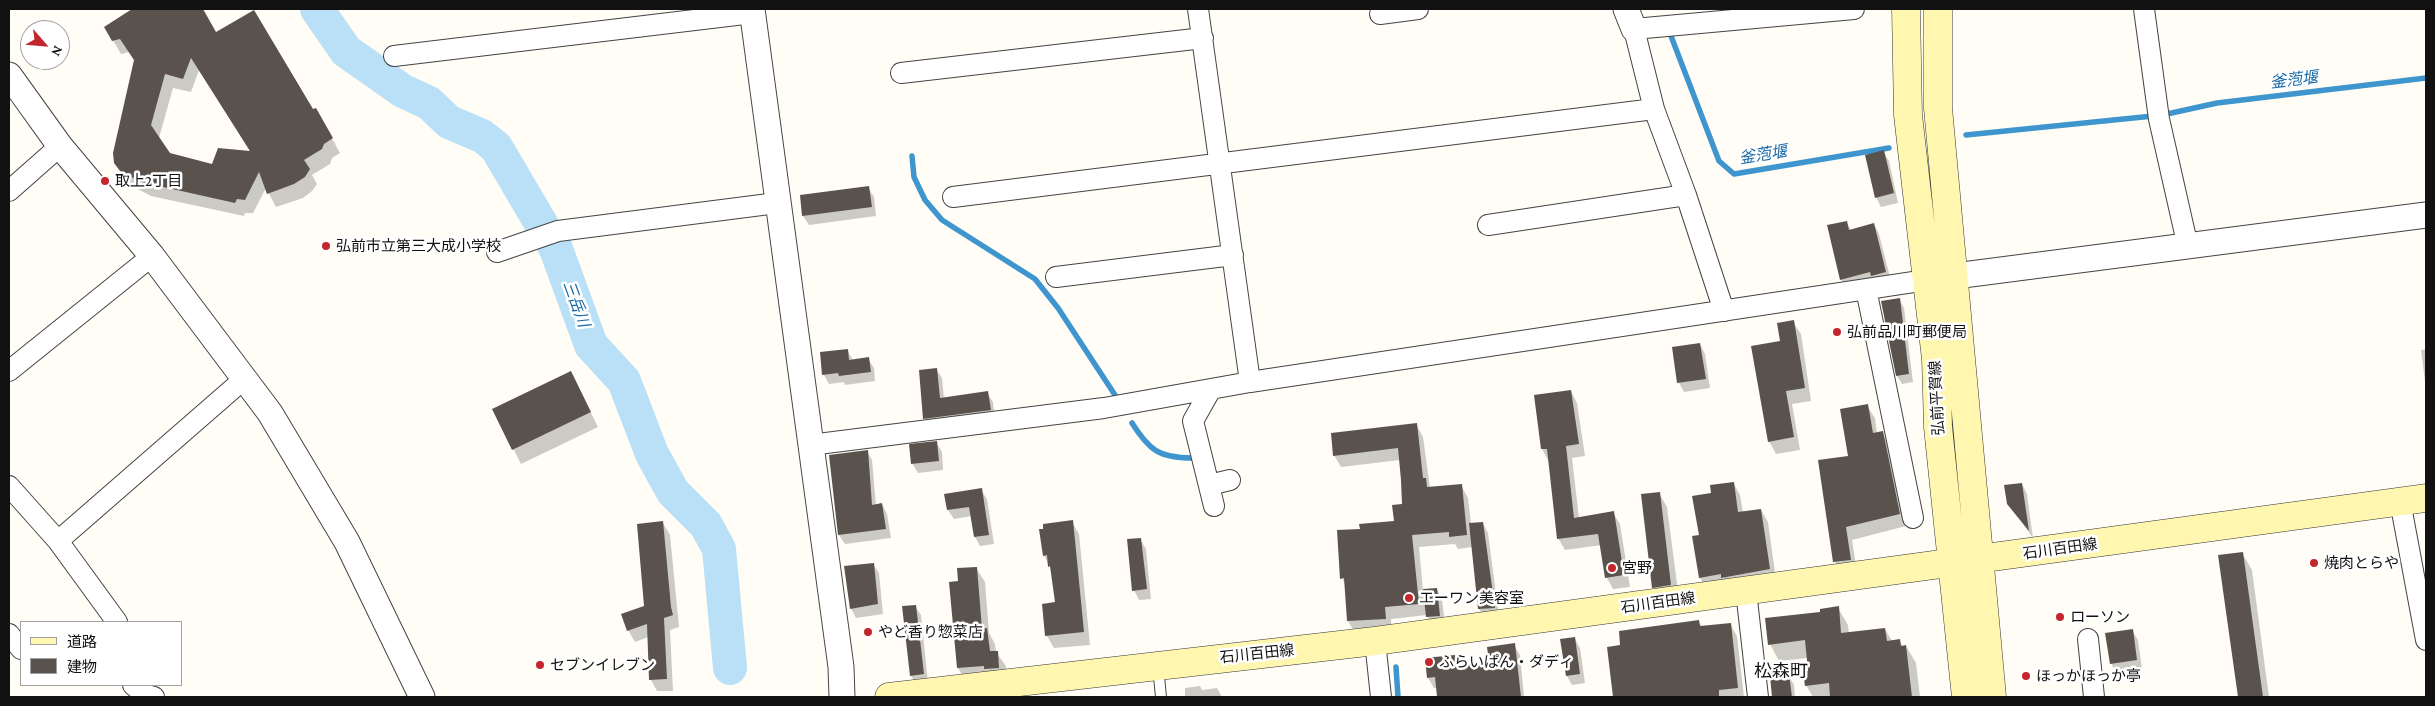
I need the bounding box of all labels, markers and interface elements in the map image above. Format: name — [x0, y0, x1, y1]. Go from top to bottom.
north arrow — [20, 20, 70, 70]
text: N — [48, 43, 67, 59]
water label: 釜萢堰 — [2269, 68, 2319, 92]
water label: 釜萢堰 — [1738, 142, 1788, 168]
place label: 取上2丁目 — [115, 172, 182, 190]
marker: 取上2丁目 — [99, 175, 111, 187]
place label: 弘前市立第三大成小学校 — [336, 237, 501, 255]
marker: 弘前市立第三大成小学校 — [320, 240, 332, 252]
water label: 三岳川 — [559, 278, 593, 330]
place label: 弘前品川町郵便局 — [1847, 323, 1967, 341]
marker: 弘前品川町郵便局 — [1831, 326, 1843, 338]
street label: 弘前平賀線 — [1926, 360, 1948, 436]
street label: 石川百田線 — [2022, 535, 2098, 563]
place label: 焼肉とらや — [2324, 554, 2399, 572]
marker: 焼肉とらや — [2308, 557, 2320, 569]
place label: 宮野 — [1622, 559, 1652, 577]
marker: 宮野 — [1606, 562, 1618, 574]
place label: エーワン美容室 — [1419, 589, 1524, 607]
street label: 石川百田線 — [1620, 589, 1696, 617]
marker: エーワン美容室 — [1403, 592, 1415, 604]
place label: ローソン — [2070, 608, 2130, 626]
marker: ローソン — [2054, 611, 2066, 623]
legend — [20, 621, 182, 686]
place label: やど香り惣菜店 — [878, 623, 983, 641]
marker: やど香り惣菜店 — [862, 626, 874, 638]
text: 道路 — [67, 634, 97, 650]
street label: 石川百田線 — [1219, 641, 1295, 667]
place label: ふらいぱん・ダディ — [1439, 653, 1574, 671]
place label: セブンイレブン — [550, 656, 655, 674]
marker: ふらいぱん・ダディ — [1423, 656, 1435, 668]
text: 建物 — [67, 659, 97, 675]
marker: セブンイレブン — [534, 659, 546, 671]
district label: 松森町 — [1754, 660, 1808, 682]
place label: ほっかほっか亭 — [2036, 667, 2141, 685]
marker: ほっかほっか亭 — [2020, 670, 2032, 682]

